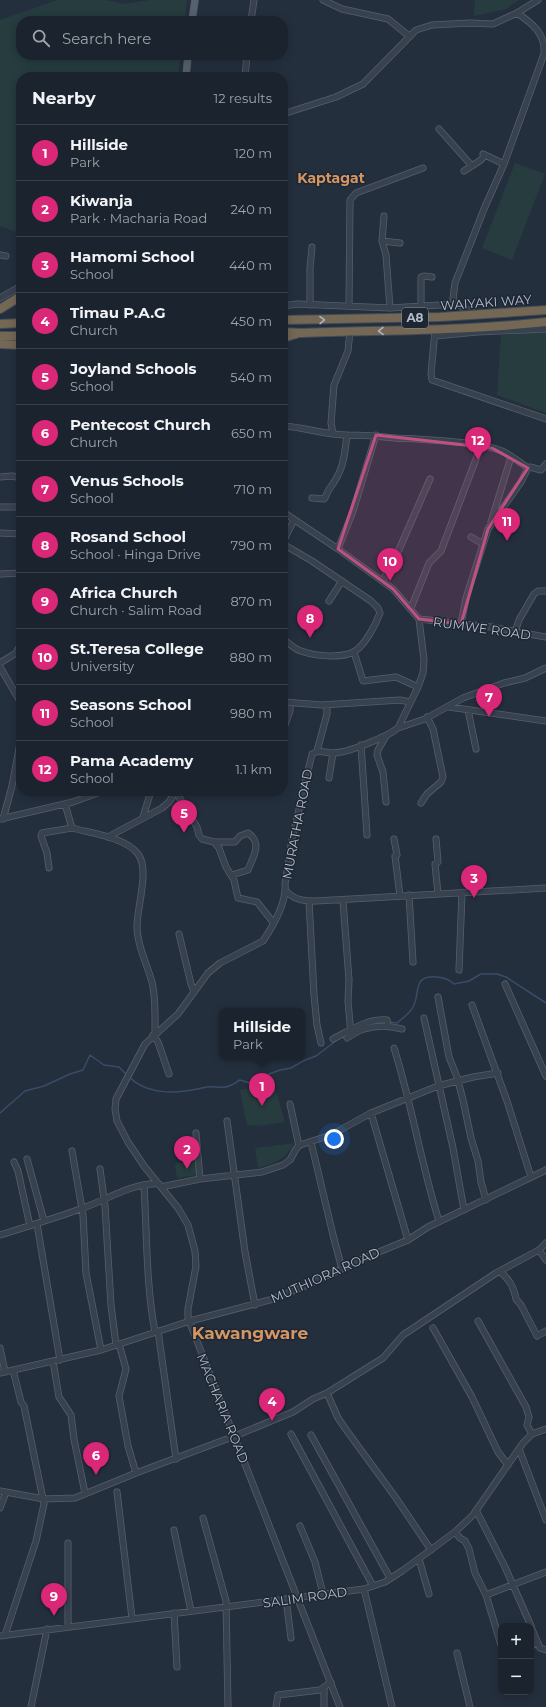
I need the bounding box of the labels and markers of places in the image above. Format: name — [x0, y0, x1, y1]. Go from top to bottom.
pin: 12 — [465, 427, 491, 460]
pin: 11 — [494, 508, 520, 541]
pin: 10 — [377, 548, 403, 581]
pin: 8 — [297, 605, 323, 638]
pin: 7 — [476, 684, 502, 717]
pin: 5 — [171, 800, 197, 833]
pin: 3 — [461, 865, 487, 898]
pin: 1 — [249, 1073, 275, 1106]
pin: 2 — [174, 1136, 200, 1169]
pin: 4 — [259, 1388, 285, 1421]
pin: 6 — [83, 1442, 109, 1475]
pin: 9 — [41, 1583, 67, 1616]

